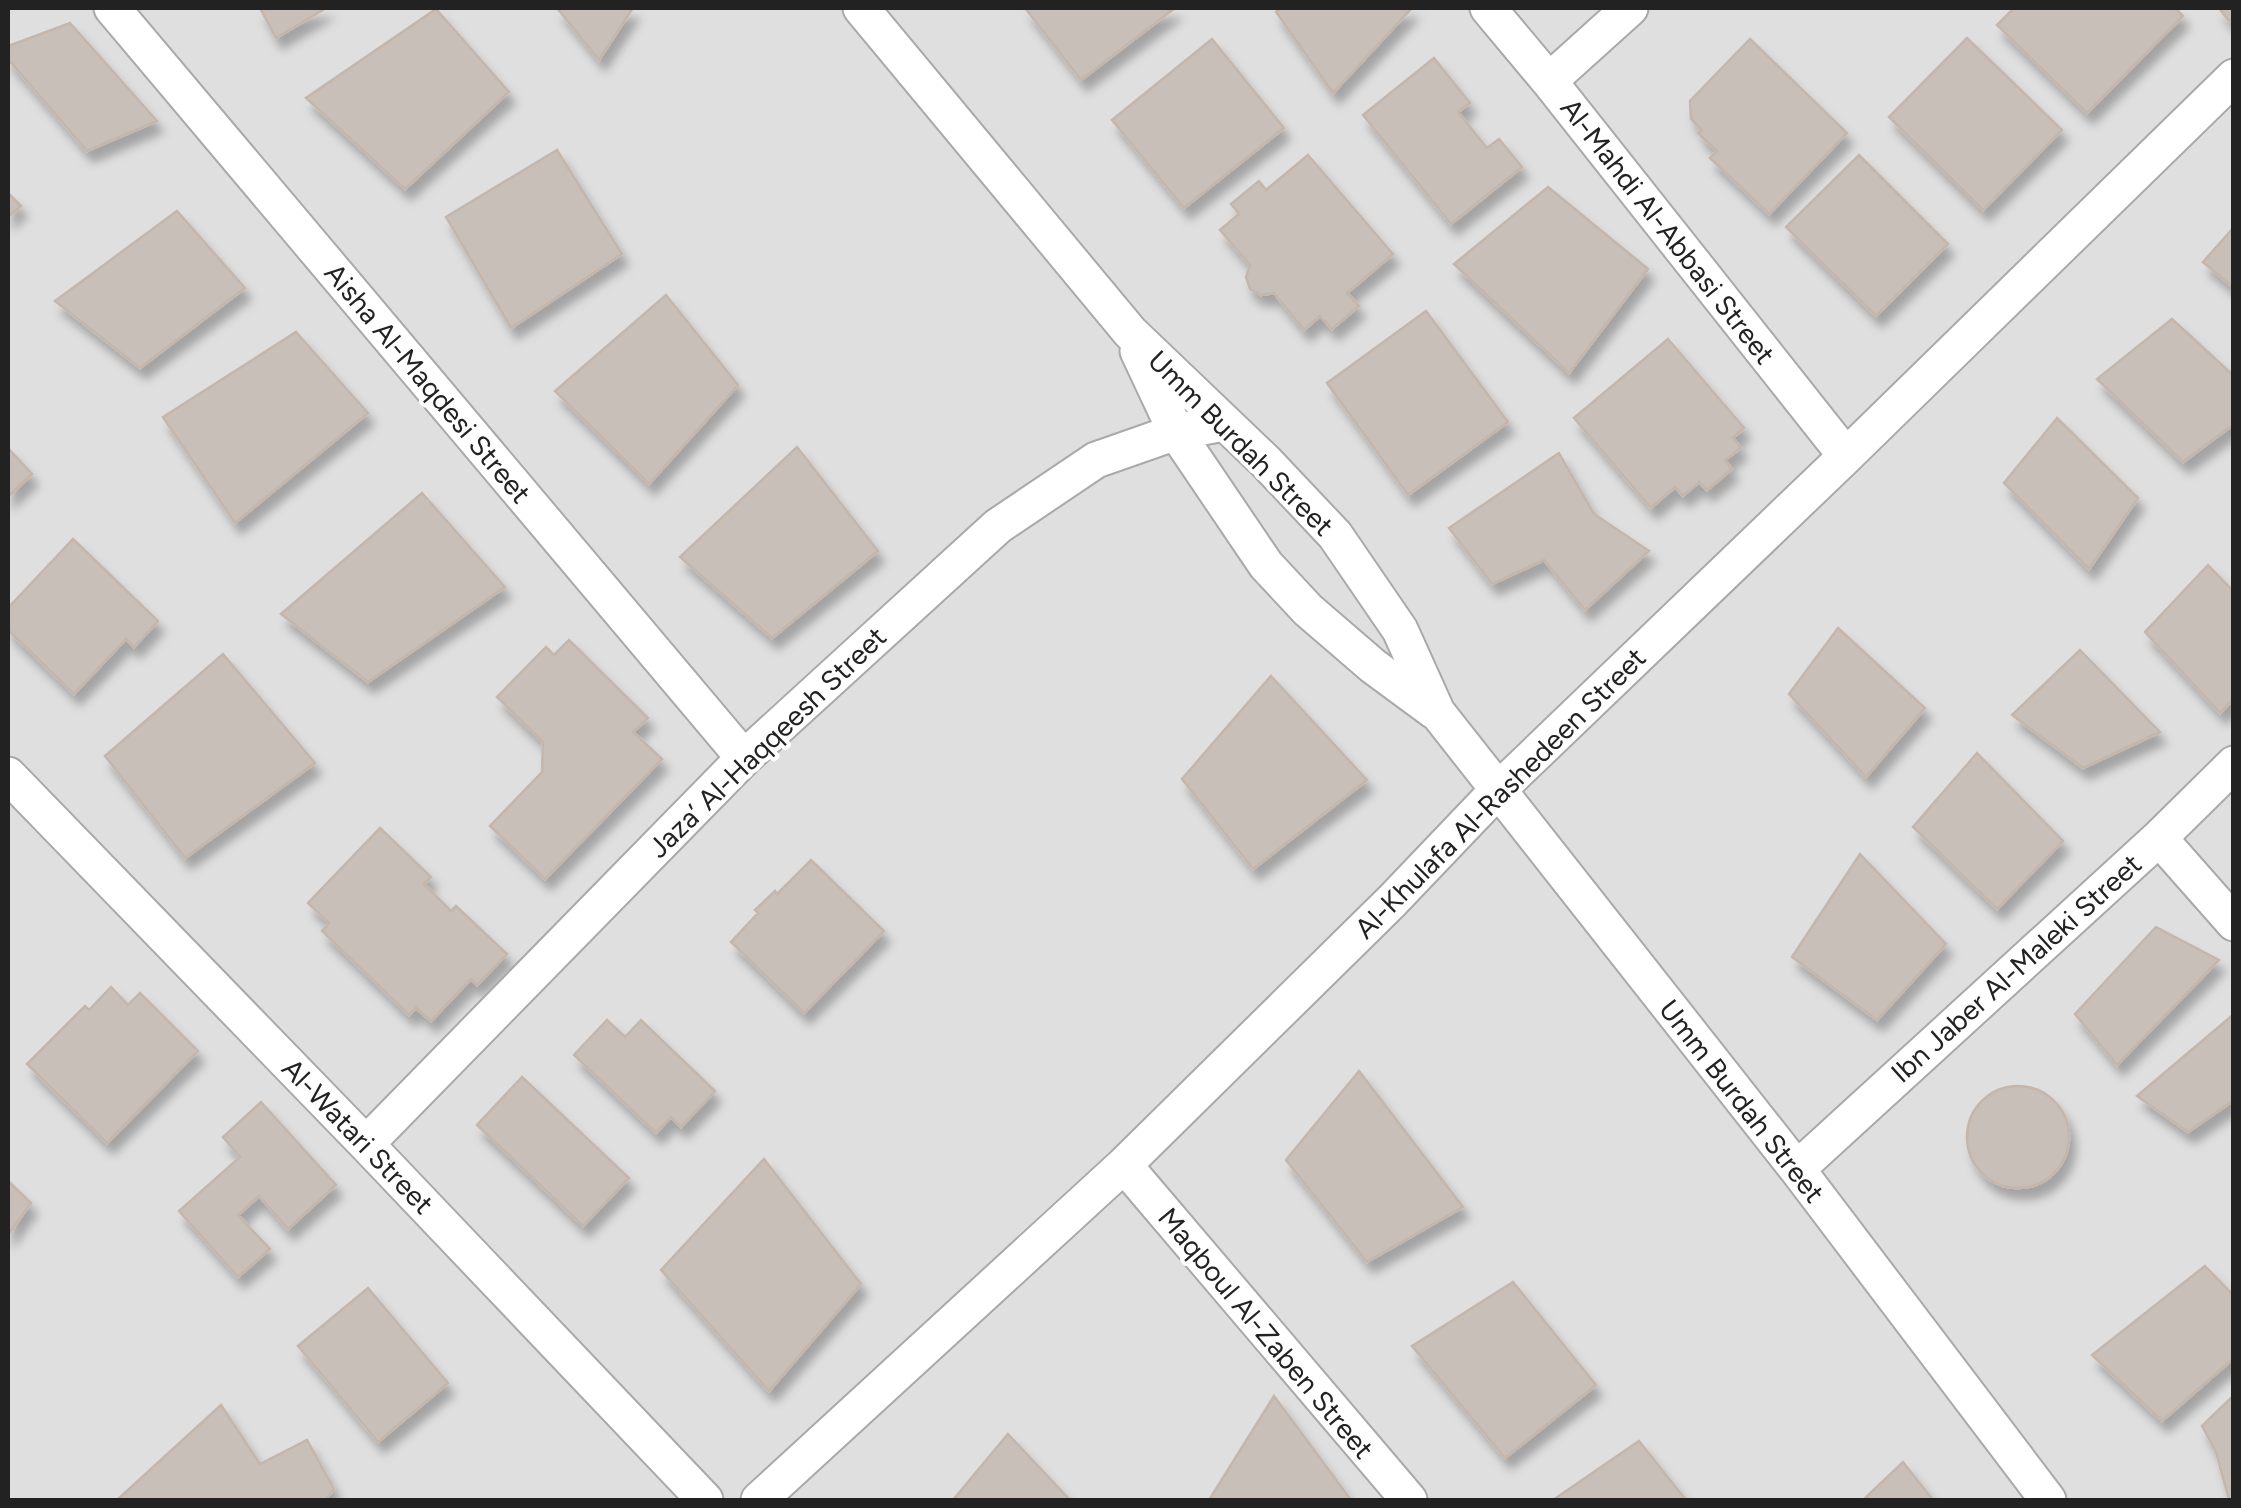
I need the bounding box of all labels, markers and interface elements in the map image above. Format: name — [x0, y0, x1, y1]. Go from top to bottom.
street label: Al-Mahdi Al-Abbasi Street — [1554, 91, 1782, 371]
street label: Aisha Al-Maqdesi Street — [318, 256, 538, 510]
street label: Umm Burdah Street — [1141, 343, 1341, 543]
street label: Jaza’ Al-Haqqeesh Street — [641, 619, 893, 865]
street label: Al-Khulafa Al-Rashedeen Street — [1347, 640, 1653, 946]
street label: Ibn Jaber Al-Maleki Street — [1884, 847, 2148, 1089]
street label: Umm Burdah Street — [1652, 993, 1832, 1209]
street label: Al-Watari Street — [275, 1051, 441, 1221]
street label: Maqboul Al-Zaben Street — [1151, 1201, 1381, 1465]

